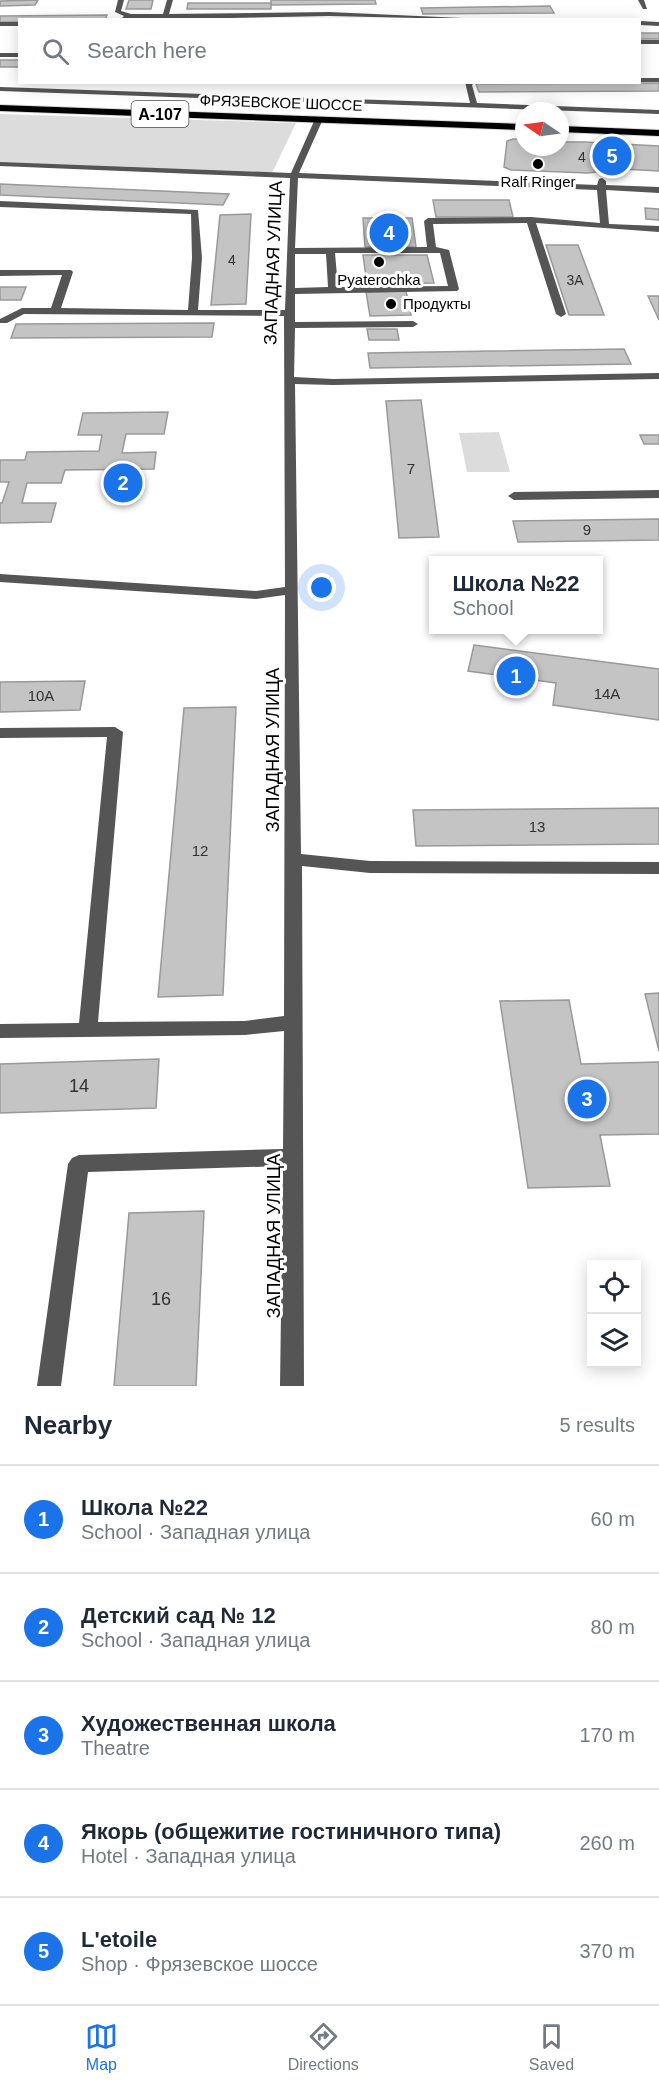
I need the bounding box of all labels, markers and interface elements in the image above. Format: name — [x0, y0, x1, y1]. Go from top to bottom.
search box — [18, 18, 641, 84]
icon: search — [39, 35, 72, 68]
text: Search here — [87, 38, 207, 63]
street label: ФРЯЗЕВСКОЕ ШОССЕ — [199, 91, 363, 114]
road number: А-107 — [132, 101, 188, 127]
north arrow — [515, 102, 569, 156]
pin: 5 — [592, 134, 632, 178]
house number: 4 — [578, 149, 586, 165]
marker: Ralf Ringer — [531, 157, 545, 171]
place label: Ralf Ringer — [500, 173, 576, 190]
street label: ЗАПАДНАЯ УЛИЦА — [260, 181, 286, 345]
pin: 4 — [370, 210, 408, 256]
house number: 4 — [228, 252, 236, 268]
marker: Pyaterochka — [372, 255, 386, 269]
place label: Pyaterochka — [337, 271, 421, 288]
house number: 3А — [566, 272, 584, 288]
place label: Продукты — [403, 295, 471, 312]
marker: Продукты — [384, 297, 398, 311]
pin: 2 — [104, 460, 142, 506]
house number: 7 — [407, 460, 415, 477]
house number: 9 — [583, 521, 591, 538]
popup — [429, 556, 603, 634]
text: Школа №22 — [452, 571, 580, 596]
your location — [307, 573, 336, 602]
text: School — [452, 597, 514, 619]
pin: 1 — [496, 654, 536, 698]
street label: ЗАПАДНАЯ УЛИЦА — [263, 668, 283, 832]
house number: 14А — [594, 685, 620, 702]
house number: 10А — [28, 687, 54, 704]
house number: 13 — [529, 818, 545, 835]
house number: 12 — [192, 842, 208, 859]
house number: 14 — [69, 1076, 89, 1096]
pin: 3 — [568, 1076, 606, 1122]
street label: ЗАПАДНАЯ УЛИЦА — [264, 1154, 284, 1318]
map controls — [587, 1260, 641, 1368]
button: locate — [587, 1260, 641, 1314]
house number: 16 — [151, 1289, 171, 1309]
button: layers — [587, 1314, 641, 1368]
text: Nearby — [24, 1410, 112, 1440]
text: 5 results — [559, 1414, 635, 1436]
text: Школа №22 — [81, 1495, 208, 1520]
text: 1 — [38, 1508, 49, 1530]
text: 60 m — [591, 1508, 635, 1530]
text: School · Западная улица — [81, 1521, 310, 1543]
text: Детский сад № 12 — [81, 1603, 276, 1628]
text: 2 — [38, 1616, 49, 1638]
text: 80 m — [591, 1616, 635, 1638]
text: School · Западная улица — [81, 1629, 310, 1651]
text: Художественная школа — [81, 1711, 336, 1736]
text: 3 — [38, 1724, 49, 1746]
text: 170 m — [579, 1724, 635, 1746]
text: Theatre — [81, 1737, 150, 1759]
text: Якорь (общежитие гостиничного типа) — [81, 1819, 501, 1844]
text: 4 — [38, 1832, 49, 1854]
text: 260 m — [579, 1832, 635, 1854]
text: Hotel · Западная улица — [81, 1845, 296, 1867]
text: L'etoile — [81, 1927, 157, 1952]
text: 5 — [38, 1940, 49, 1962]
text: 370 m — [579, 1940, 635, 1962]
text: Shop · Фрязевское шоссе — [81, 1953, 318, 1975]
tab: Map — [85, 2020, 118, 2074]
tab: Directions — [288, 2020, 359, 2074]
tab: Saved — [529, 2020, 574, 2074]

